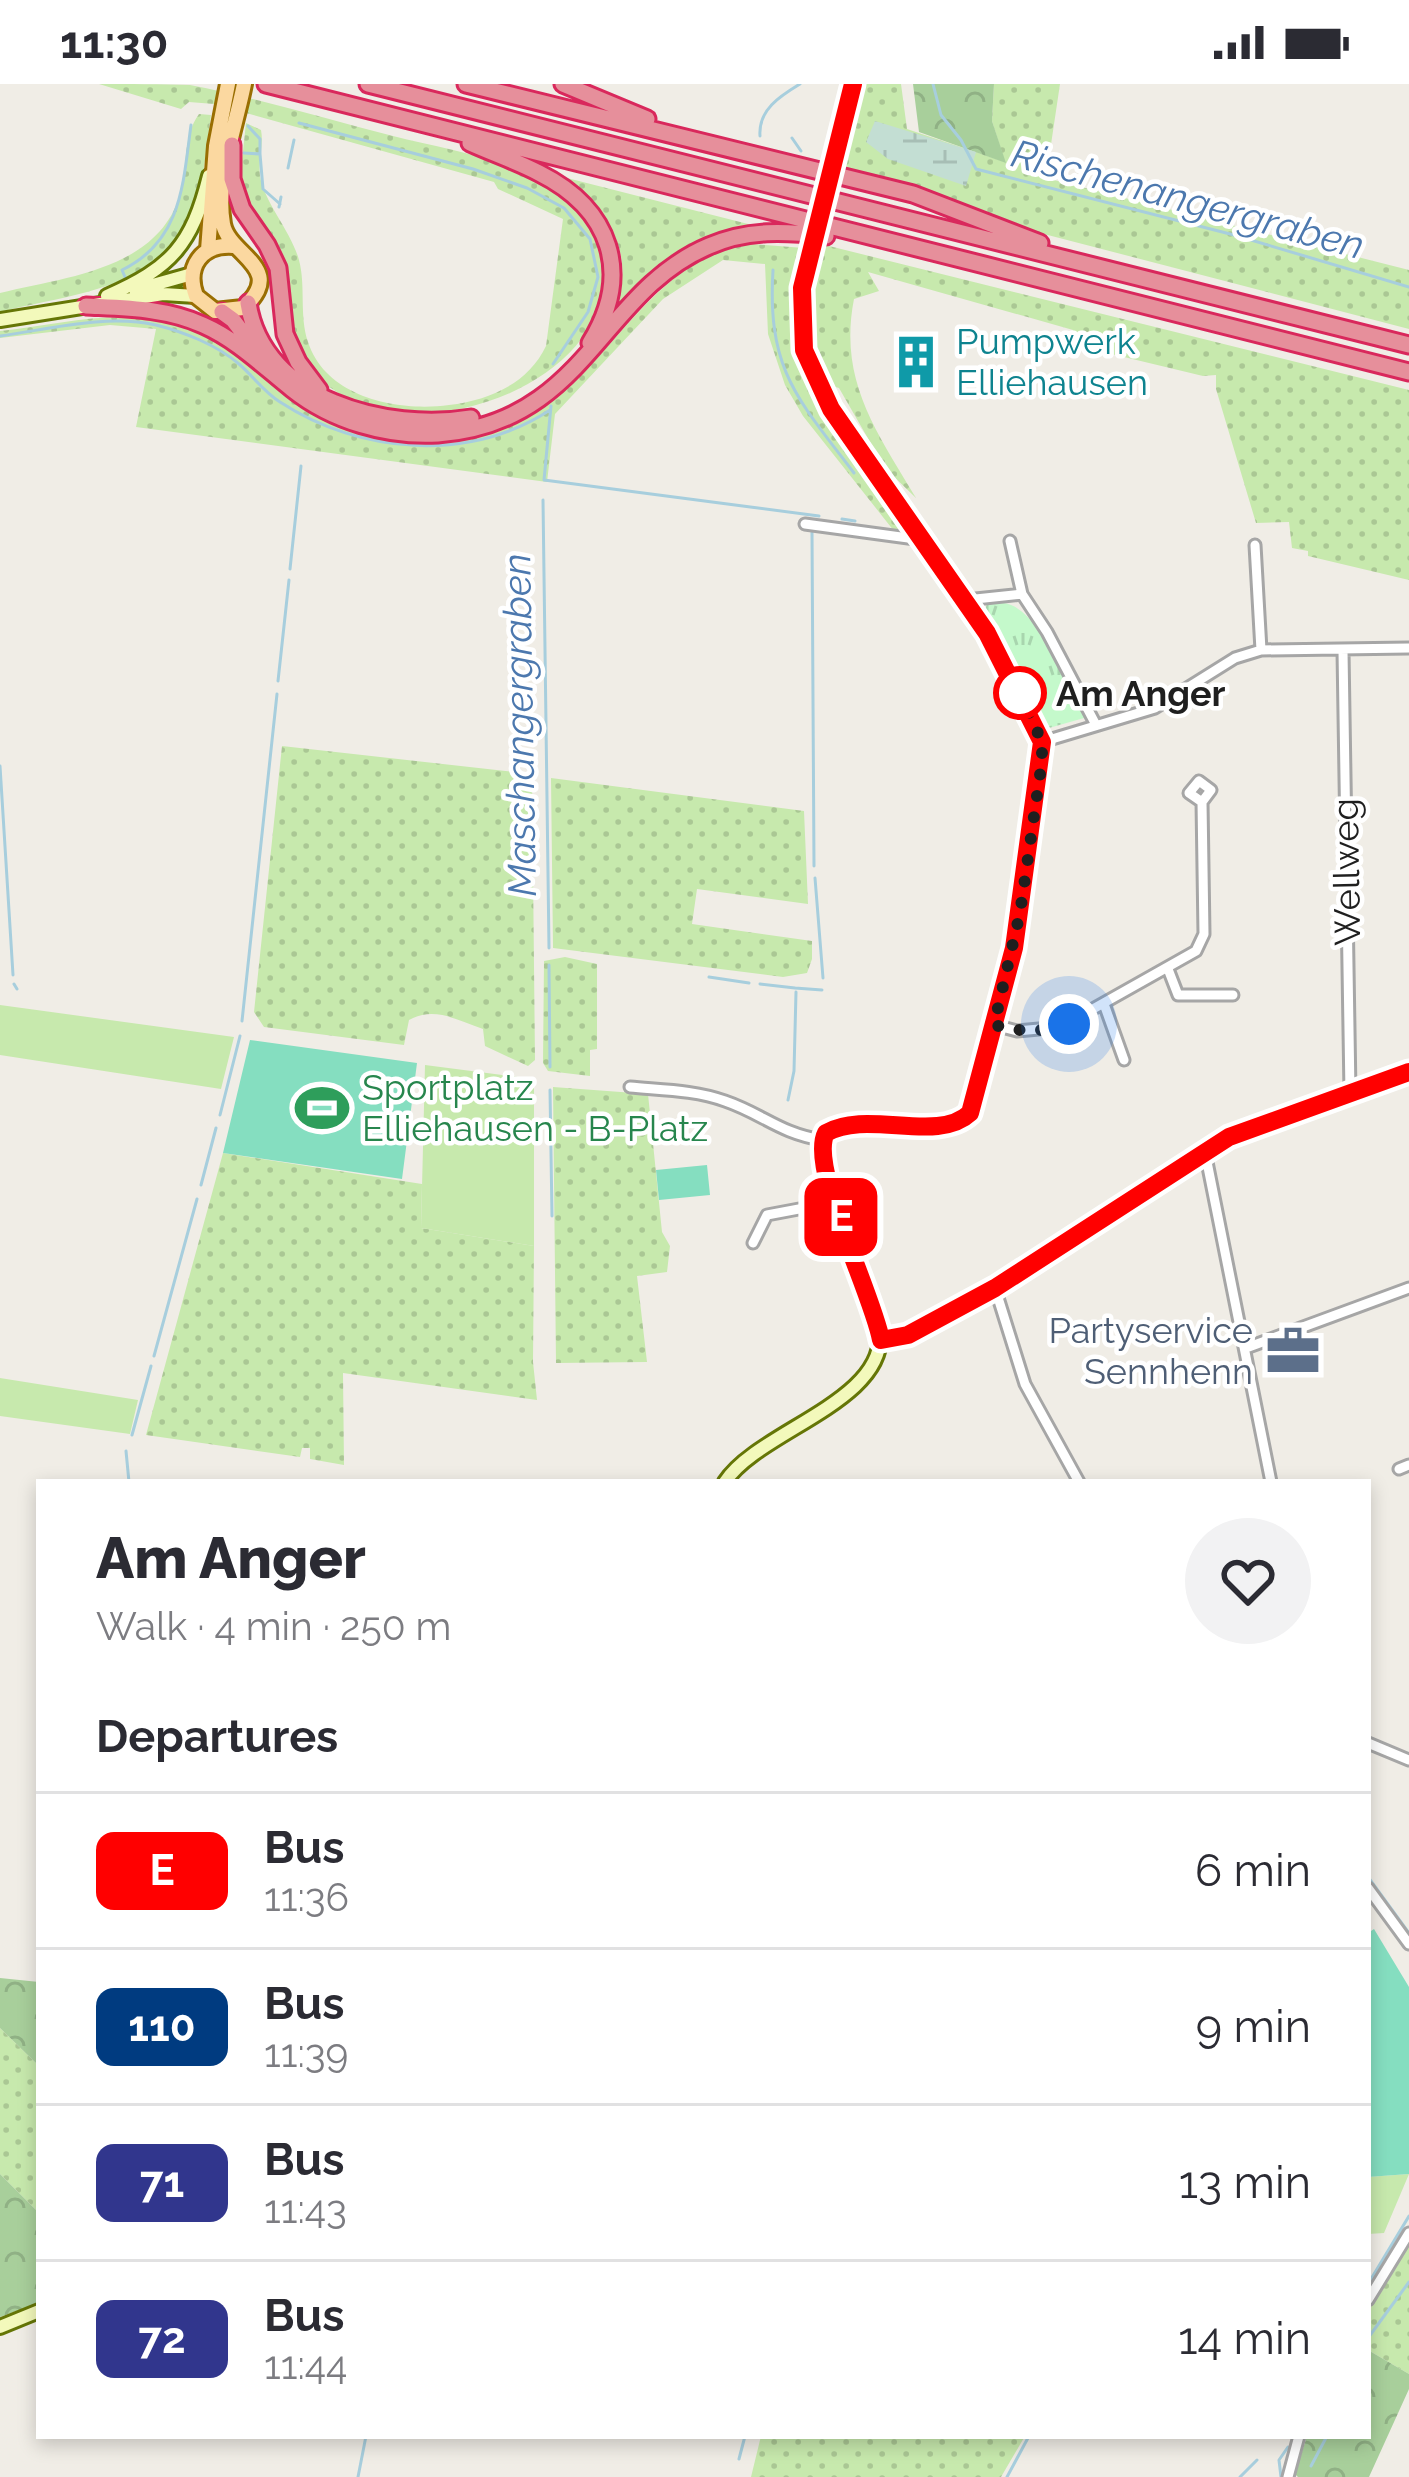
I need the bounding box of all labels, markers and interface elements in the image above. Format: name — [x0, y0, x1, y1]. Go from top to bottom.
text: 11:30 — [60, 16, 168, 69]
water label: Rischenangergraben — [1007, 130, 1369, 268]
place label: Pumpwerk Elliehausen — [956, 320, 1148, 403]
building icon: Pumpwerk Elliehausen — [887, 333, 945, 391]
water label: Maschangergraben — [493, 553, 545, 897]
marker: Am Anger — [995, 668, 1045, 718]
place label: Am Anger — [1056, 672, 1226, 714]
street label: Wellweg — [1324, 798, 1368, 946]
your location — [1039, 994, 1099, 1054]
place label: Sportplatz Elliehausen - B-Platz — [362, 1066, 708, 1149]
sports icon: Sportplatz Elliehausen - B-Platz — [293, 1079, 351, 1137]
line badge: E — [802, 1178, 880, 1256]
text: E — [828, 1192, 854, 1241]
place label: Partyservice Sennhenn — [1049, 1309, 1253, 1392]
office icon: Partyservice Sennhenn — [1264, 1322, 1322, 1380]
button: heart — [1185, 1518, 1311, 1644]
text: Am Anger — [96, 1524, 366, 1591]
text: Walk · 4 min · 250 m — [96, 1603, 451, 1649]
text: Departures — [96, 1710, 338, 1763]
text: Bus — [264, 1821, 345, 1874]
text: 6 min — [1195, 1844, 1311, 1897]
text: E — [149, 1846, 175, 1895]
text: 11:36 — [264, 1874, 349, 1920]
text: Bus — [264, 1977, 345, 2030]
text: 9 min — [1196, 2000, 1311, 2053]
text: 110 — [128, 2002, 196, 2051]
text: 11:39 — [264, 2030, 348, 2076]
text: Bus — [264, 2133, 345, 2186]
text: 13 min — [1179, 2156, 1311, 2209]
text: 71 — [140, 2158, 184, 2207]
text: 11:43 — [264, 2186, 347, 2232]
text: Bus — [264, 2289, 345, 2342]
text: 14 min — [1178, 2312, 1311, 2365]
text: 72 — [138, 2314, 186, 2363]
text: 11:44 — [264, 2342, 347, 2388]

